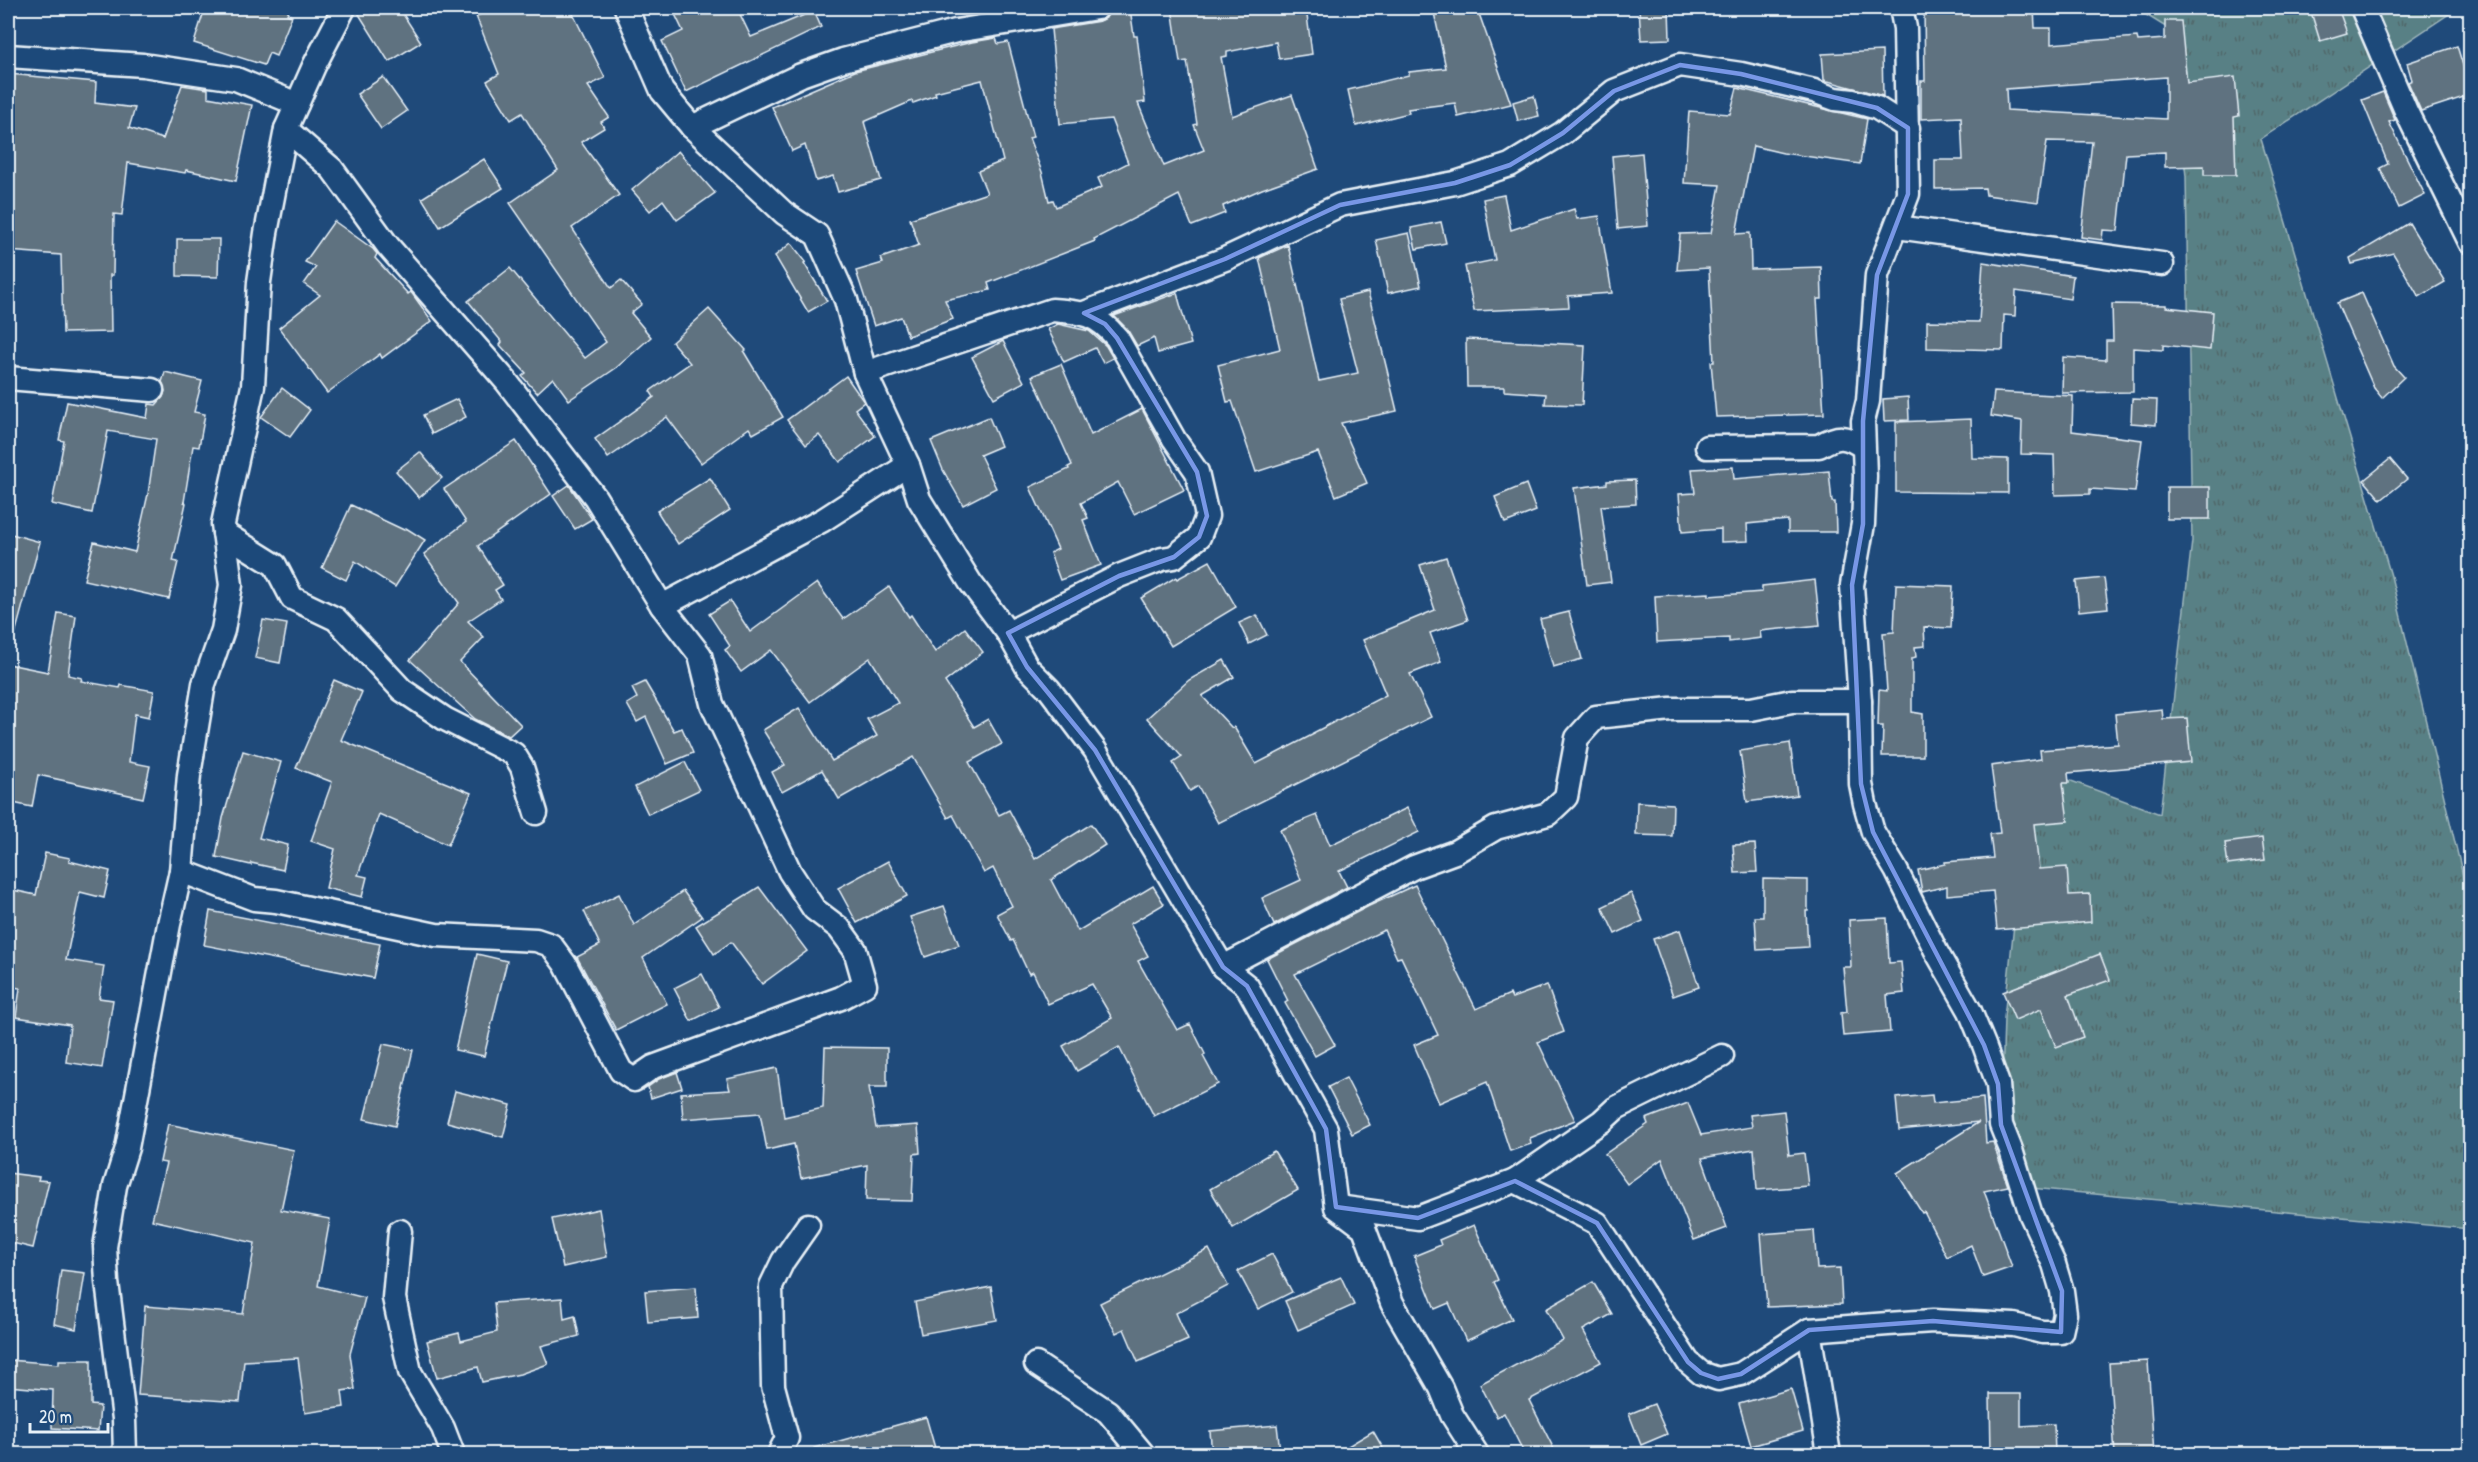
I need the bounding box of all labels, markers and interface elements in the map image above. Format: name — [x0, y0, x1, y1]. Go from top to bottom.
scale bar — [30, 1396, 108, 1434]
text: 20 m — [39, 1404, 72, 1429]

